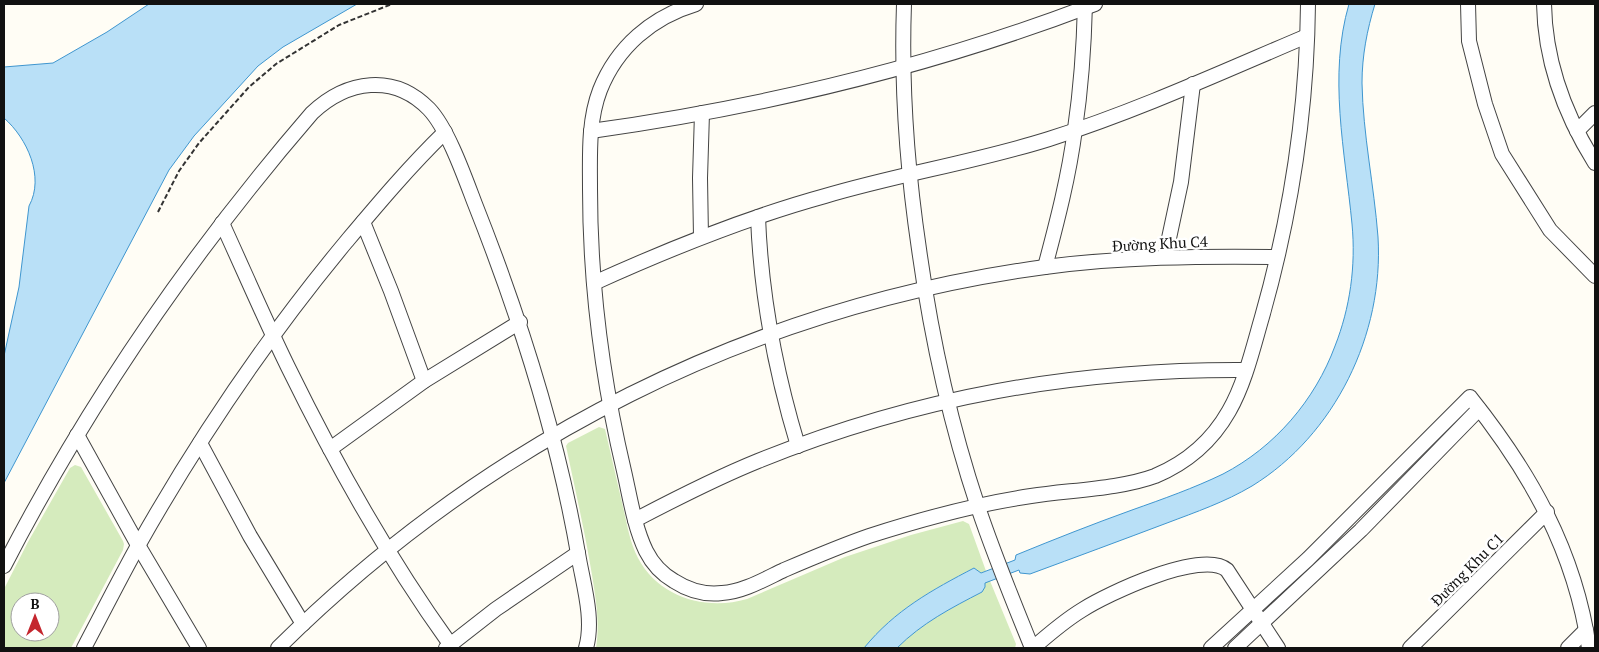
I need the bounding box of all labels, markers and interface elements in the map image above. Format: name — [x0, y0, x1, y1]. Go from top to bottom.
street label: Đường Khu C4 — [1112, 231, 1208, 255]
street label: Đường Khu C1 — [1426, 528, 1508, 610]
north arrow — [10, 592, 60, 642]
text: B — [30, 594, 40, 613]

